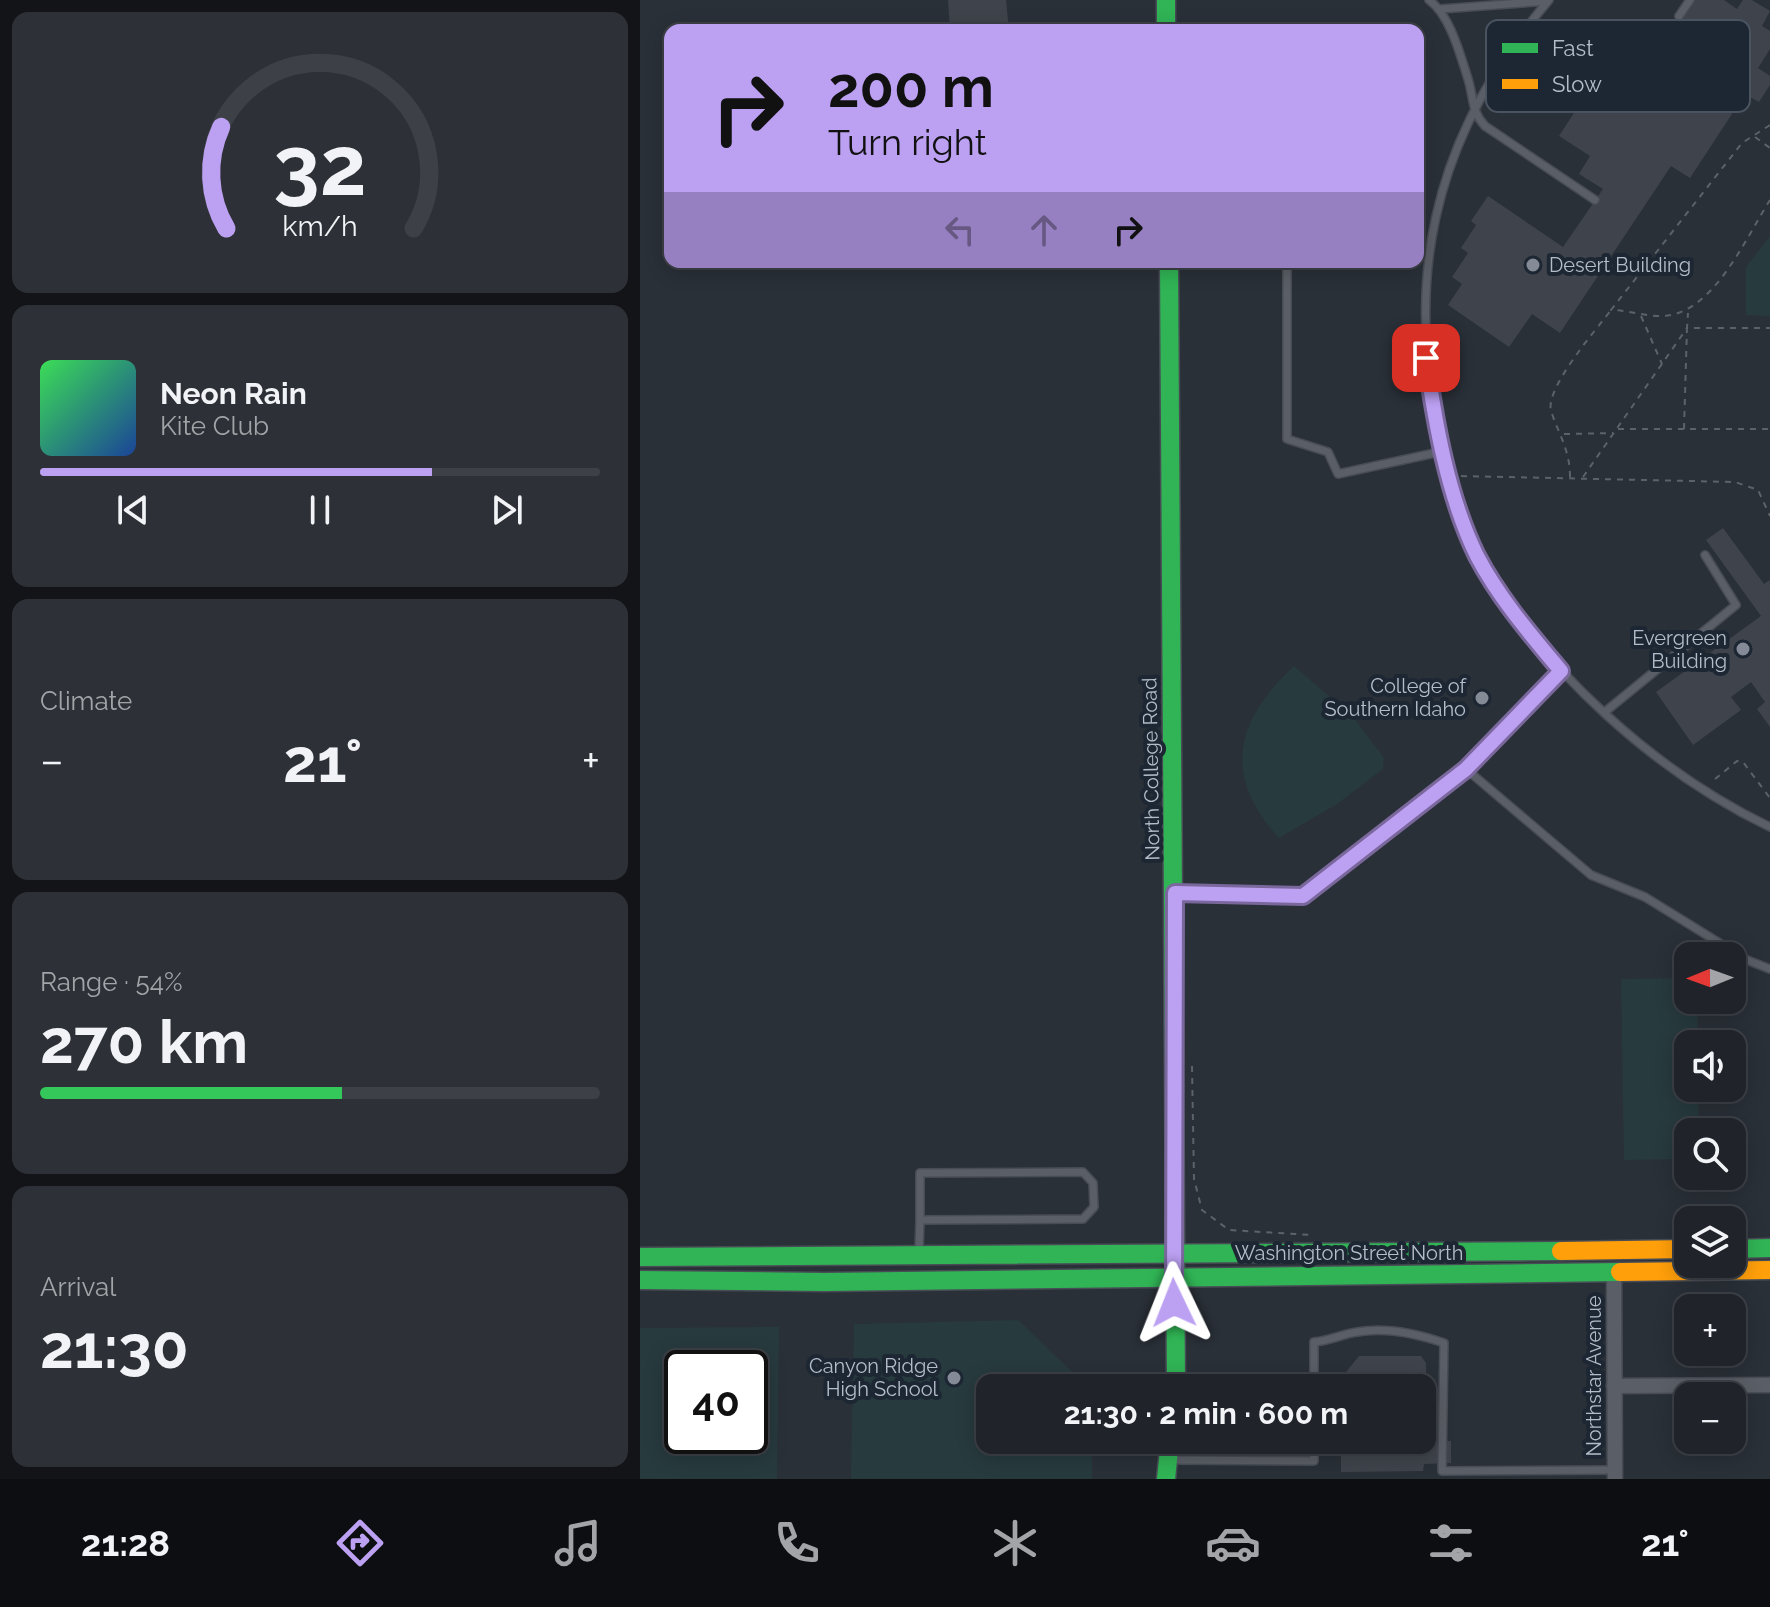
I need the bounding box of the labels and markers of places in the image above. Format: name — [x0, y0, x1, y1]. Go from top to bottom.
place label: Desert Building — [1549, 253, 1691, 277]
marker: Desert Building — [1524, 256, 1542, 274]
pin — [1392, 324, 1460, 392]
place label: Evergreen Building — [1632, 626, 1727, 673]
marker: Evergreen Building — [1734, 640, 1752, 658]
place label: College of Southern Idaho — [1324, 674, 1467, 721]
marker: College of Southern Idaho — [1473, 689, 1491, 707]
place label: Canyon Ridge High School — [809, 1354, 939, 1401]
marker: Canyon Ridge High School — [945, 1369, 963, 1387]

